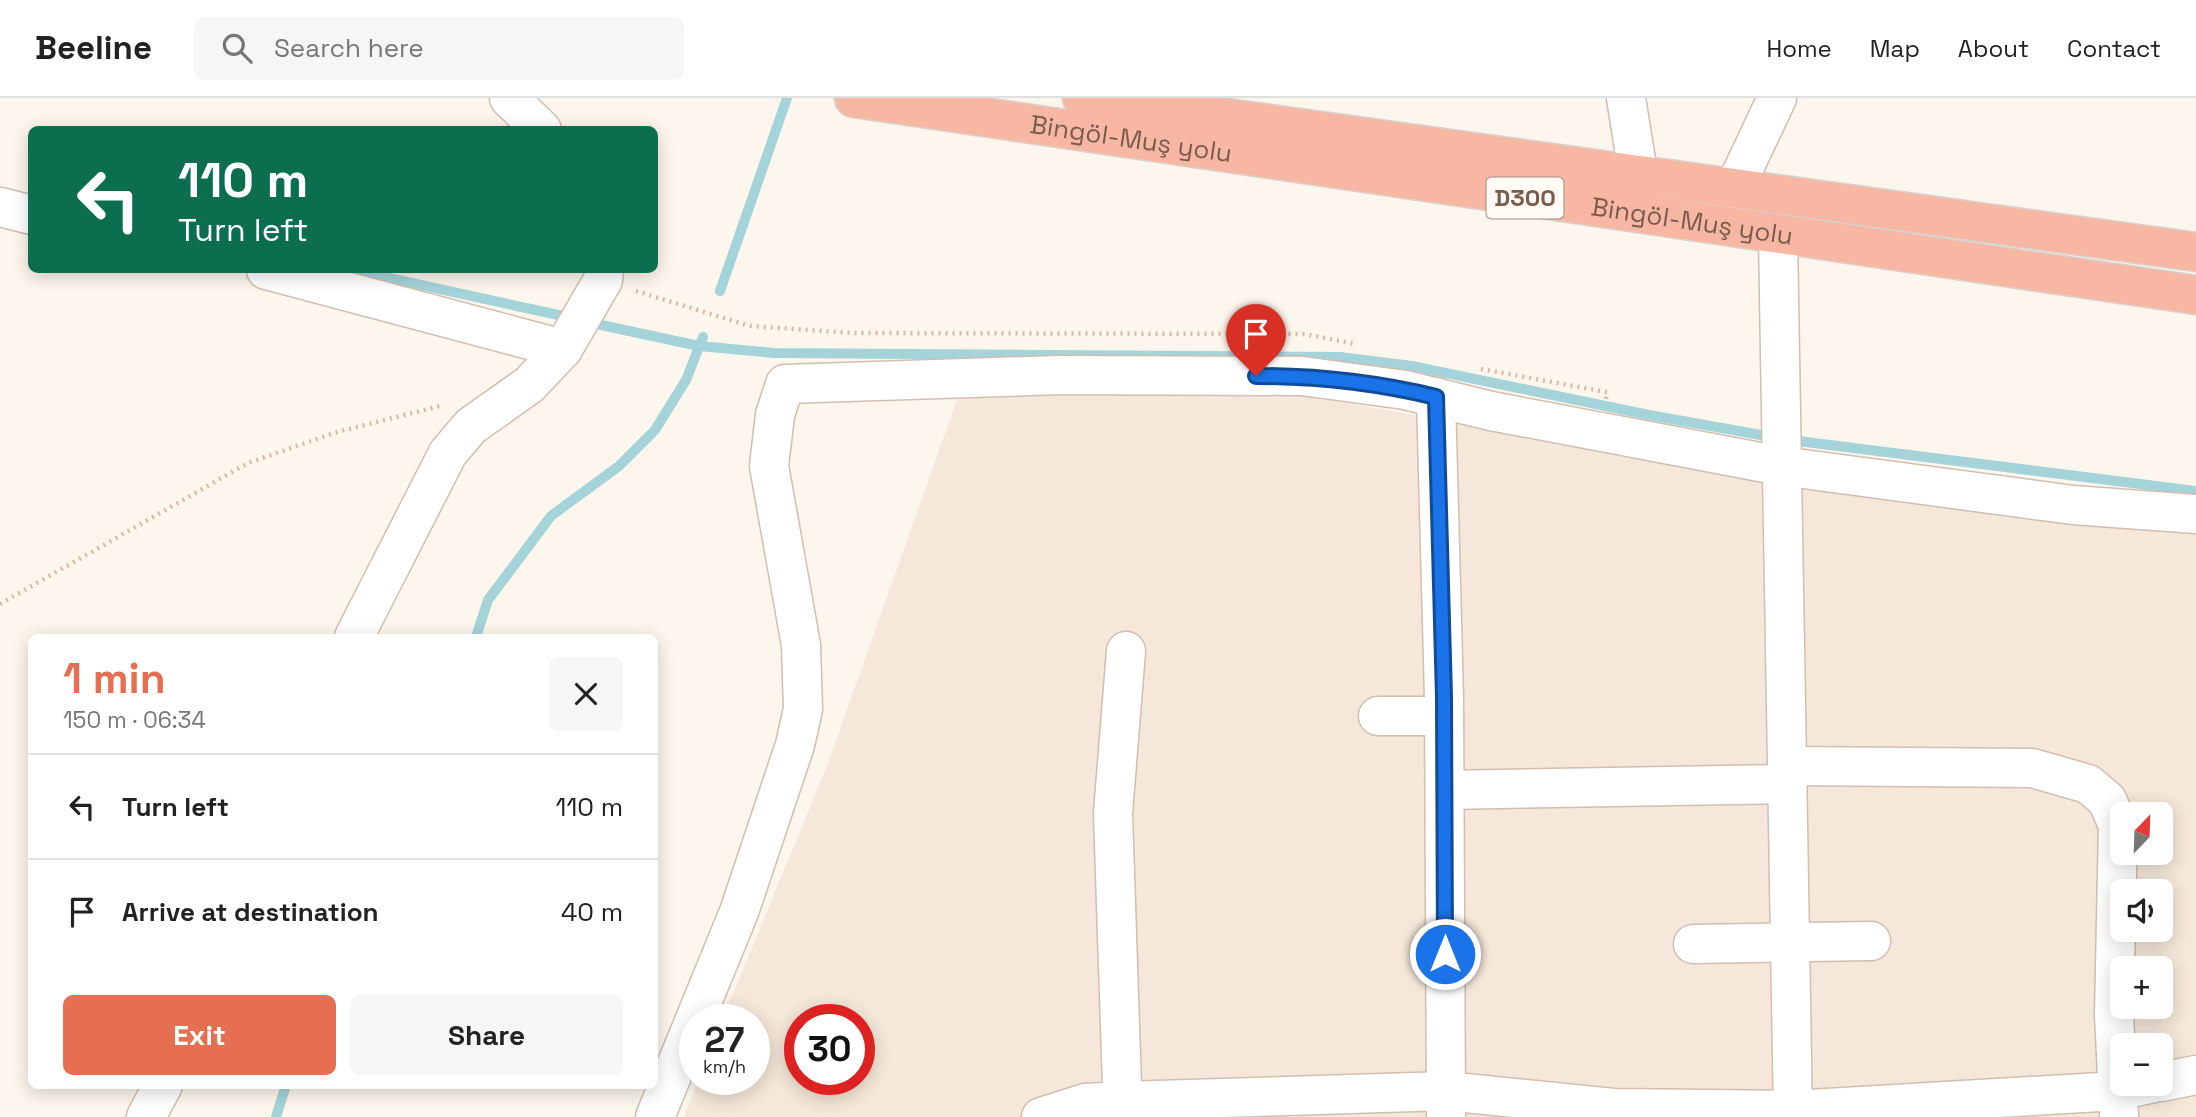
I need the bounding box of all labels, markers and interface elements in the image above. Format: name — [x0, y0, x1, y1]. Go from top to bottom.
search box — [194, 17, 684, 80]
text: Beeline — [35, 27, 152, 69]
icon: search — [218, 29, 256, 67]
text: Search here — [274, 31, 424, 65]
text: Home — [1766, 33, 1832, 64]
text: Map — [1870, 33, 1920, 64]
text: About — [1958, 33, 2029, 64]
text: Contact — [2067, 33, 2161, 64]
street label: Bingöl-Muş yolu — [1028, 107, 1234, 170]
text: 110 m — [178, 149, 308, 211]
icon: left — [63, 154, 154, 245]
road number: D300 — [1486, 178, 1564, 218]
street label: Bingöl-Muş yolu — [1589, 189, 1795, 253]
text: Turn left — [178, 210, 308, 250]
pin — [1226, 304, 1286, 376]
icon: arrive — [1237, 315, 1275, 353]
text: 1 min — [63, 652, 166, 705]
button: close — [549, 657, 623, 731]
text: 150 m · 06:34 — [63, 705, 206, 735]
icon: left — [63, 788, 101, 826]
text: Turn left — [122, 790, 229, 824]
text: 110 m — [556, 790, 623, 824]
north arrow — [2110, 802, 2174, 864]
map controls — [2110, 802, 2173, 1096]
button: sound — [2110, 879, 2173, 942]
icon: arrive — [63, 893, 101, 931]
text: Arrive at destination — [122, 895, 379, 929]
text: 40 m — [561, 895, 623, 929]
position arrow — [1408, 917, 1482, 991]
button: + — [2110, 956, 2173, 1019]
button: Exit — [63, 995, 336, 1075]
button: Share — [350, 995, 623, 1075]
speed limit sign: 30 — [784, 1004, 875, 1095]
text: 27 — [705, 1018, 744, 1062]
button: − — [2110, 1033, 2173, 1096]
text: km/h — [703, 1055, 746, 1078]

